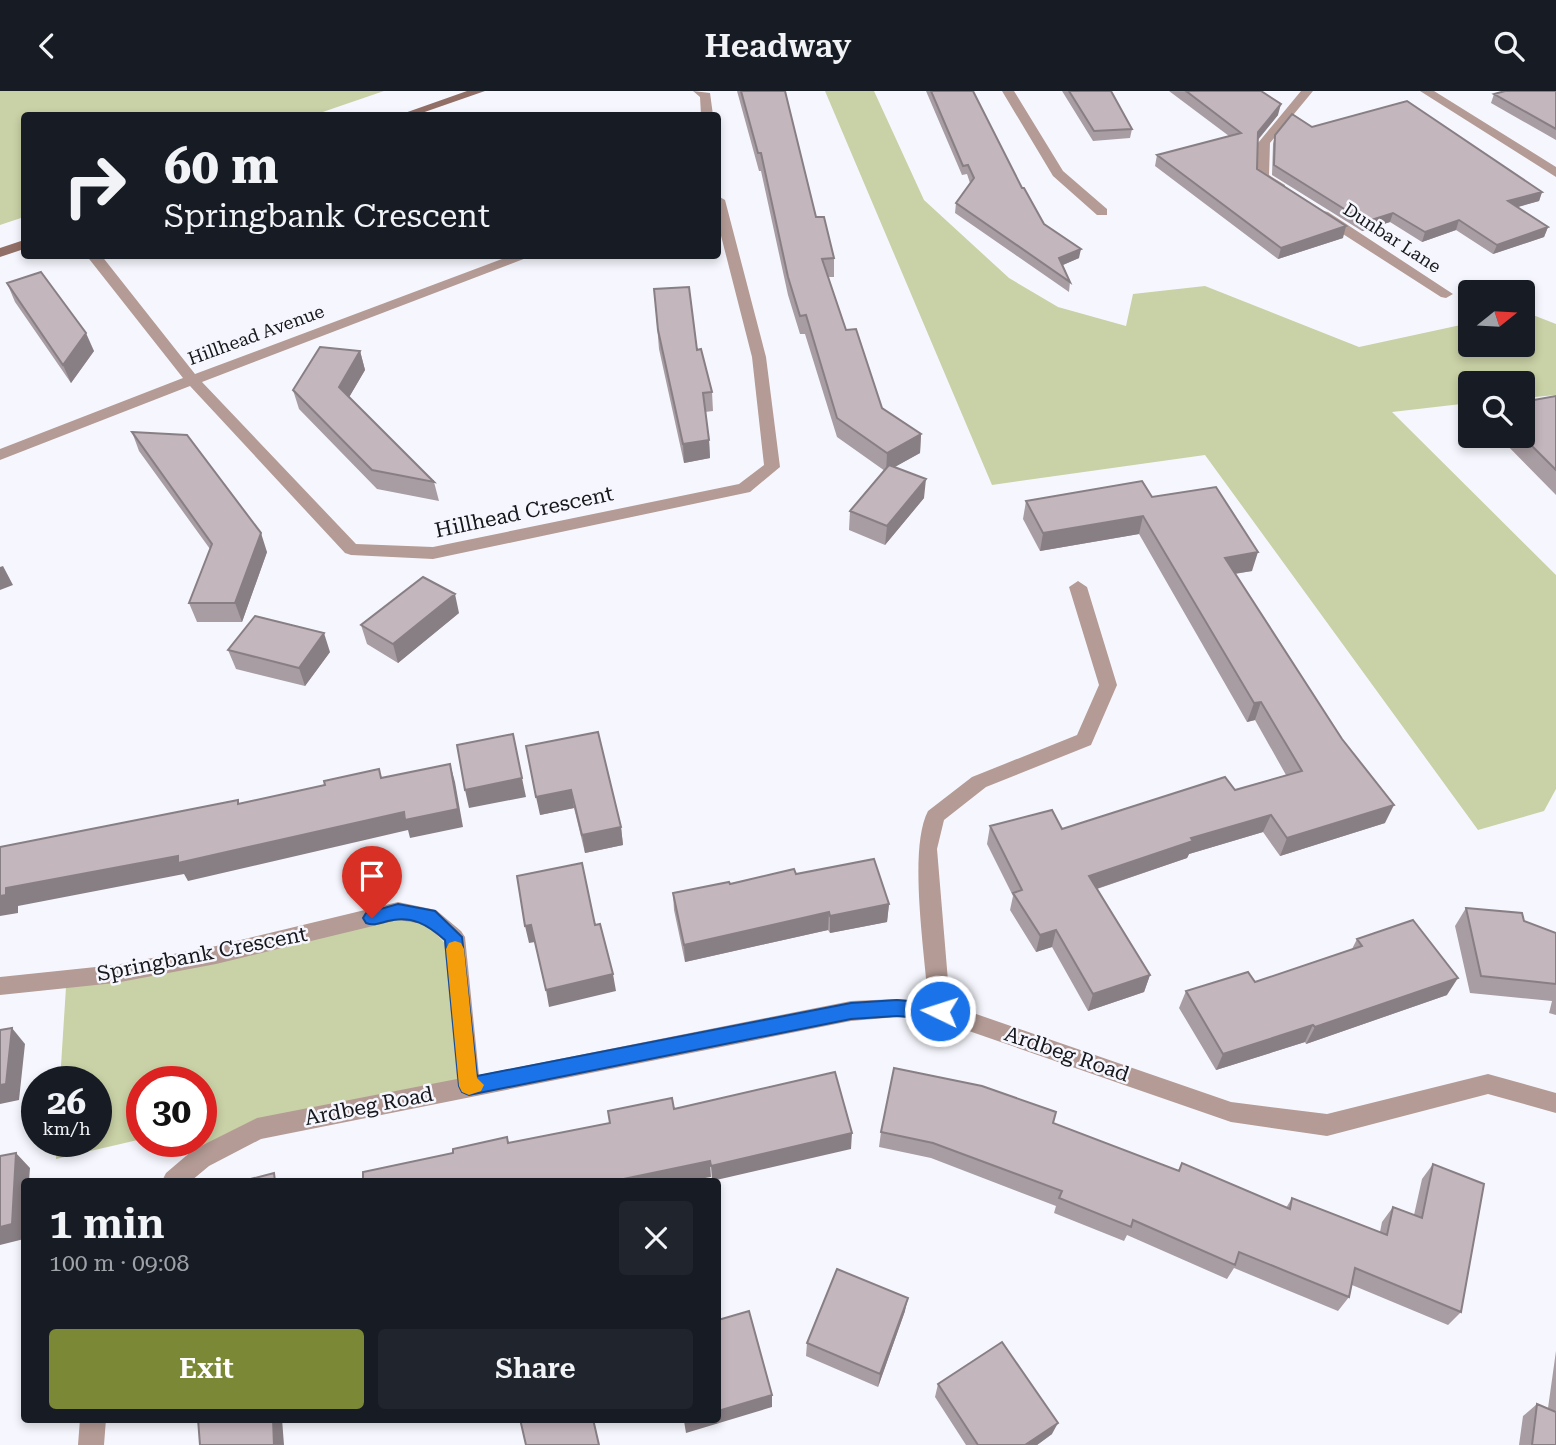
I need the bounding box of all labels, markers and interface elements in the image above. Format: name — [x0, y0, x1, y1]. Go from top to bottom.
icon: back — [28, 27, 66, 65]
text: Headway — [705, 27, 851, 65]
icon: search — [1490, 27, 1528, 65]
text: 60 m — [164, 138, 279, 195]
icon: right — [49, 140, 140, 231]
text: Springbank Crescent — [164, 197, 490, 235]
street label: Dunbar Lane — [1340, 198, 1445, 277]
north arrow — [1458, 280, 1535, 357]
map controls — [1458, 280, 1535, 448]
street label: Hillhead Avenue — [185, 300, 327, 369]
button: search — [1458, 371, 1535, 448]
street label: Hillhead Crescent — [433, 481, 616, 543]
pin — [342, 846, 402, 918]
icon: arrive — [353, 857, 391, 895]
street label: Springbank Crescent — [95, 922, 309, 986]
position arrow — [903, 974, 977, 1048]
street label: Ardbeg Road — [1001, 1021, 1133, 1087]
speed limit sign: 30 — [126, 1066, 217, 1157]
text: 26 — [47, 1082, 86, 1123]
street label: Ardbeg Road — [303, 1082, 436, 1130]
text: km/h — [42, 1118, 91, 1139]
text: 1 min — [49, 1199, 165, 1248]
button: close — [619, 1201, 693, 1275]
text: 100 m · 09:08 — [49, 1250, 189, 1277]
button: Exit — [49, 1329, 364, 1409]
button: Share — [378, 1329, 693, 1409]

